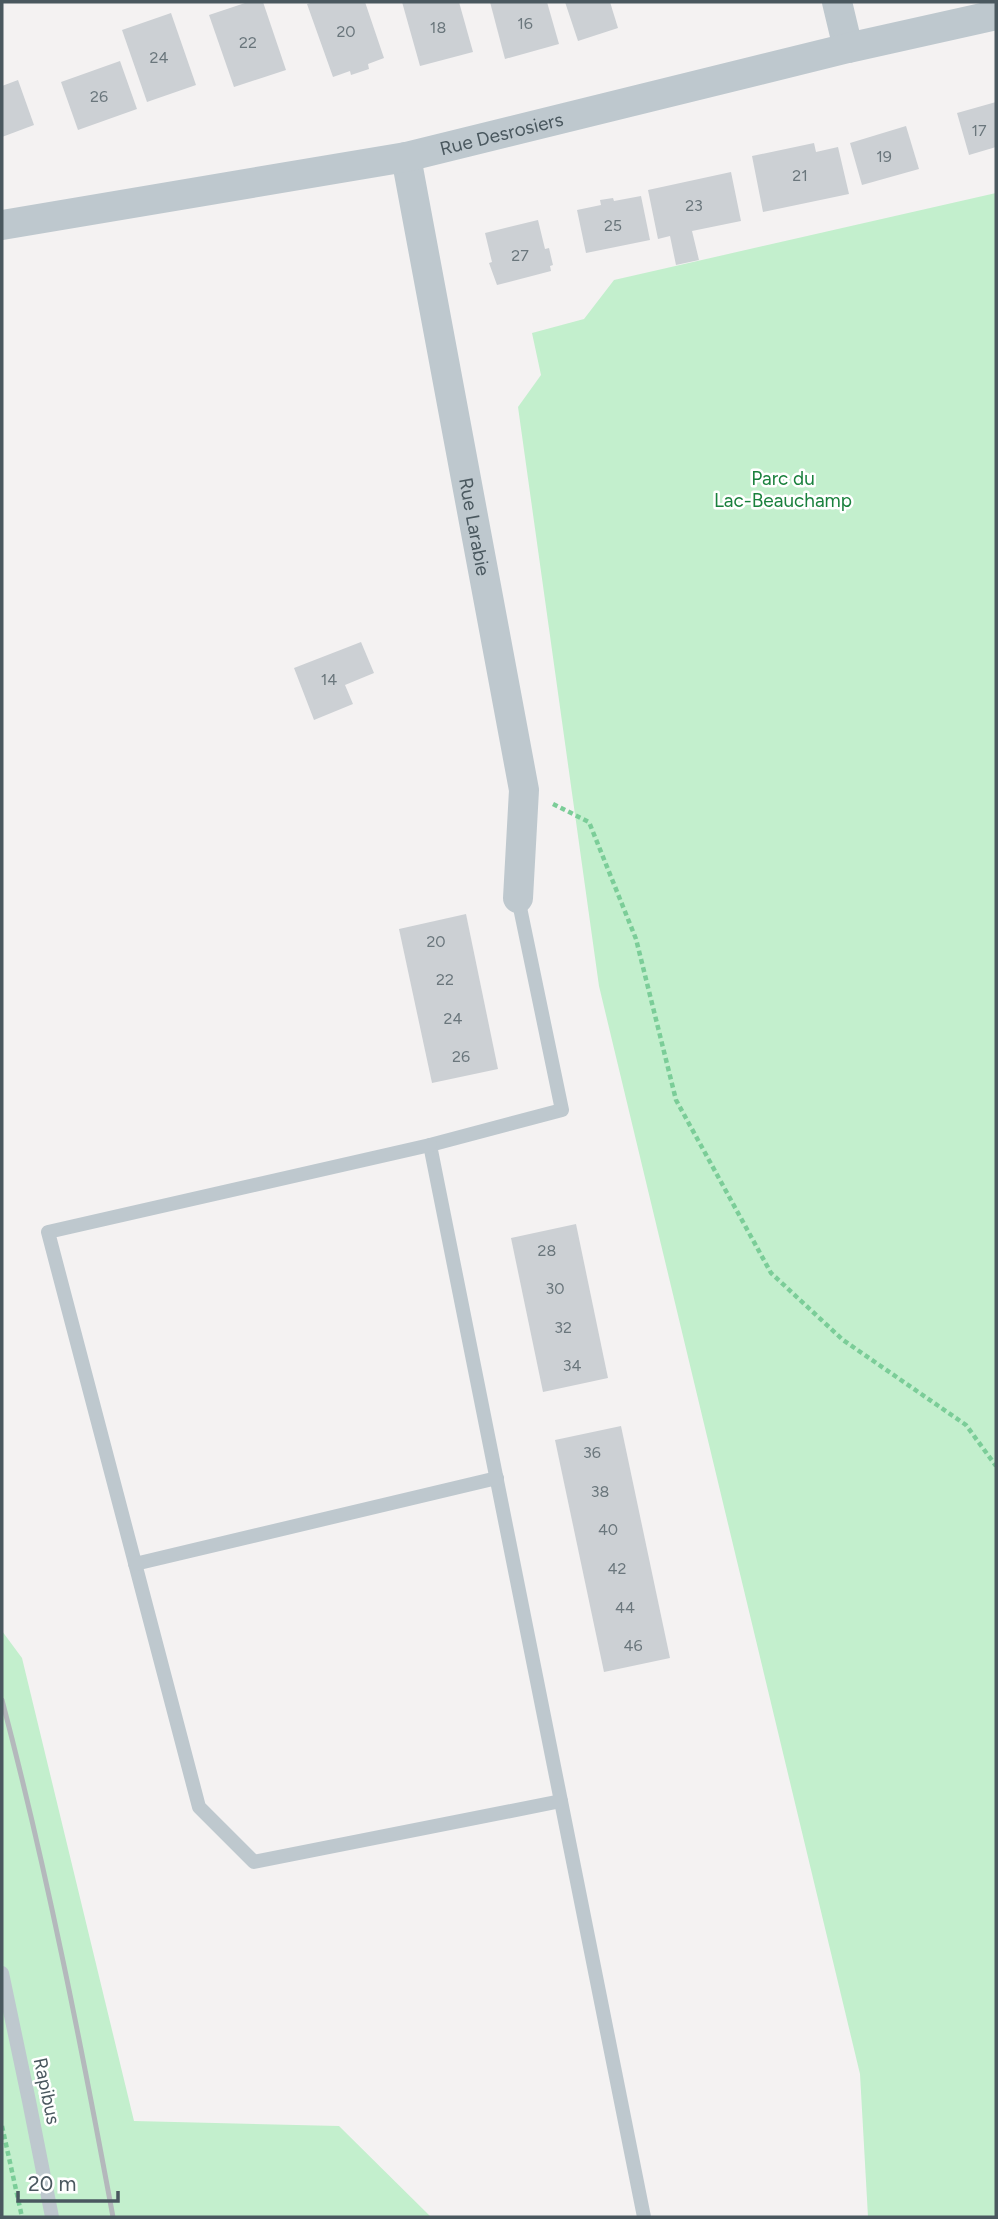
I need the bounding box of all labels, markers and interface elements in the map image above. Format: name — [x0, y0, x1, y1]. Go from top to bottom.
house number: 16 — [517, 14, 533, 33]
house number: 18 — [430, 18, 446, 37]
house number: 20 — [336, 22, 356, 41]
house number: 22 — [239, 33, 257, 52]
house number: 24 — [150, 48, 168, 67]
house number: 26 — [90, 87, 108, 106]
street label: Rue Desrosiers — [437, 107, 566, 160]
house number: 17 — [971, 121, 987, 140]
house number: 19 — [876, 147, 892, 166]
house number: 21 — [792, 166, 808, 185]
house number: 23 — [685, 196, 703, 215]
house number: 25 — [604, 216, 622, 235]
house number: 27 — [511, 246, 529, 265]
park label: Parc du Lac-Beauchamp — [714, 467, 852, 512]
street label: Rue Larabie — [455, 476, 495, 578]
house number: 14 — [321, 670, 337, 689]
house number: 20 — [426, 932, 446, 951]
house number: 22 — [436, 970, 454, 989]
house number: 24 — [444, 1009, 462, 1028]
house number: 26 — [452, 1047, 470, 1066]
house number: 28 — [538, 1241, 556, 1260]
house number: 30 — [546, 1279, 564, 1298]
house number: 32 — [554, 1318, 572, 1337]
house number: 34 — [563, 1356, 581, 1375]
house number: 36 — [583, 1443, 601, 1462]
house number: 38 — [591, 1482, 609, 1501]
house number: 40 — [598, 1520, 618, 1539]
house number: 42 — [608, 1559, 626, 1578]
house number: 44 — [615, 1598, 635, 1617]
house number: 46 — [624, 1636, 643, 1655]
street label: Rapibus — [29, 2055, 65, 2127]
scale bar — [18, 2160, 117, 2204]
text: 20 m — [28, 2171, 76, 2196]

